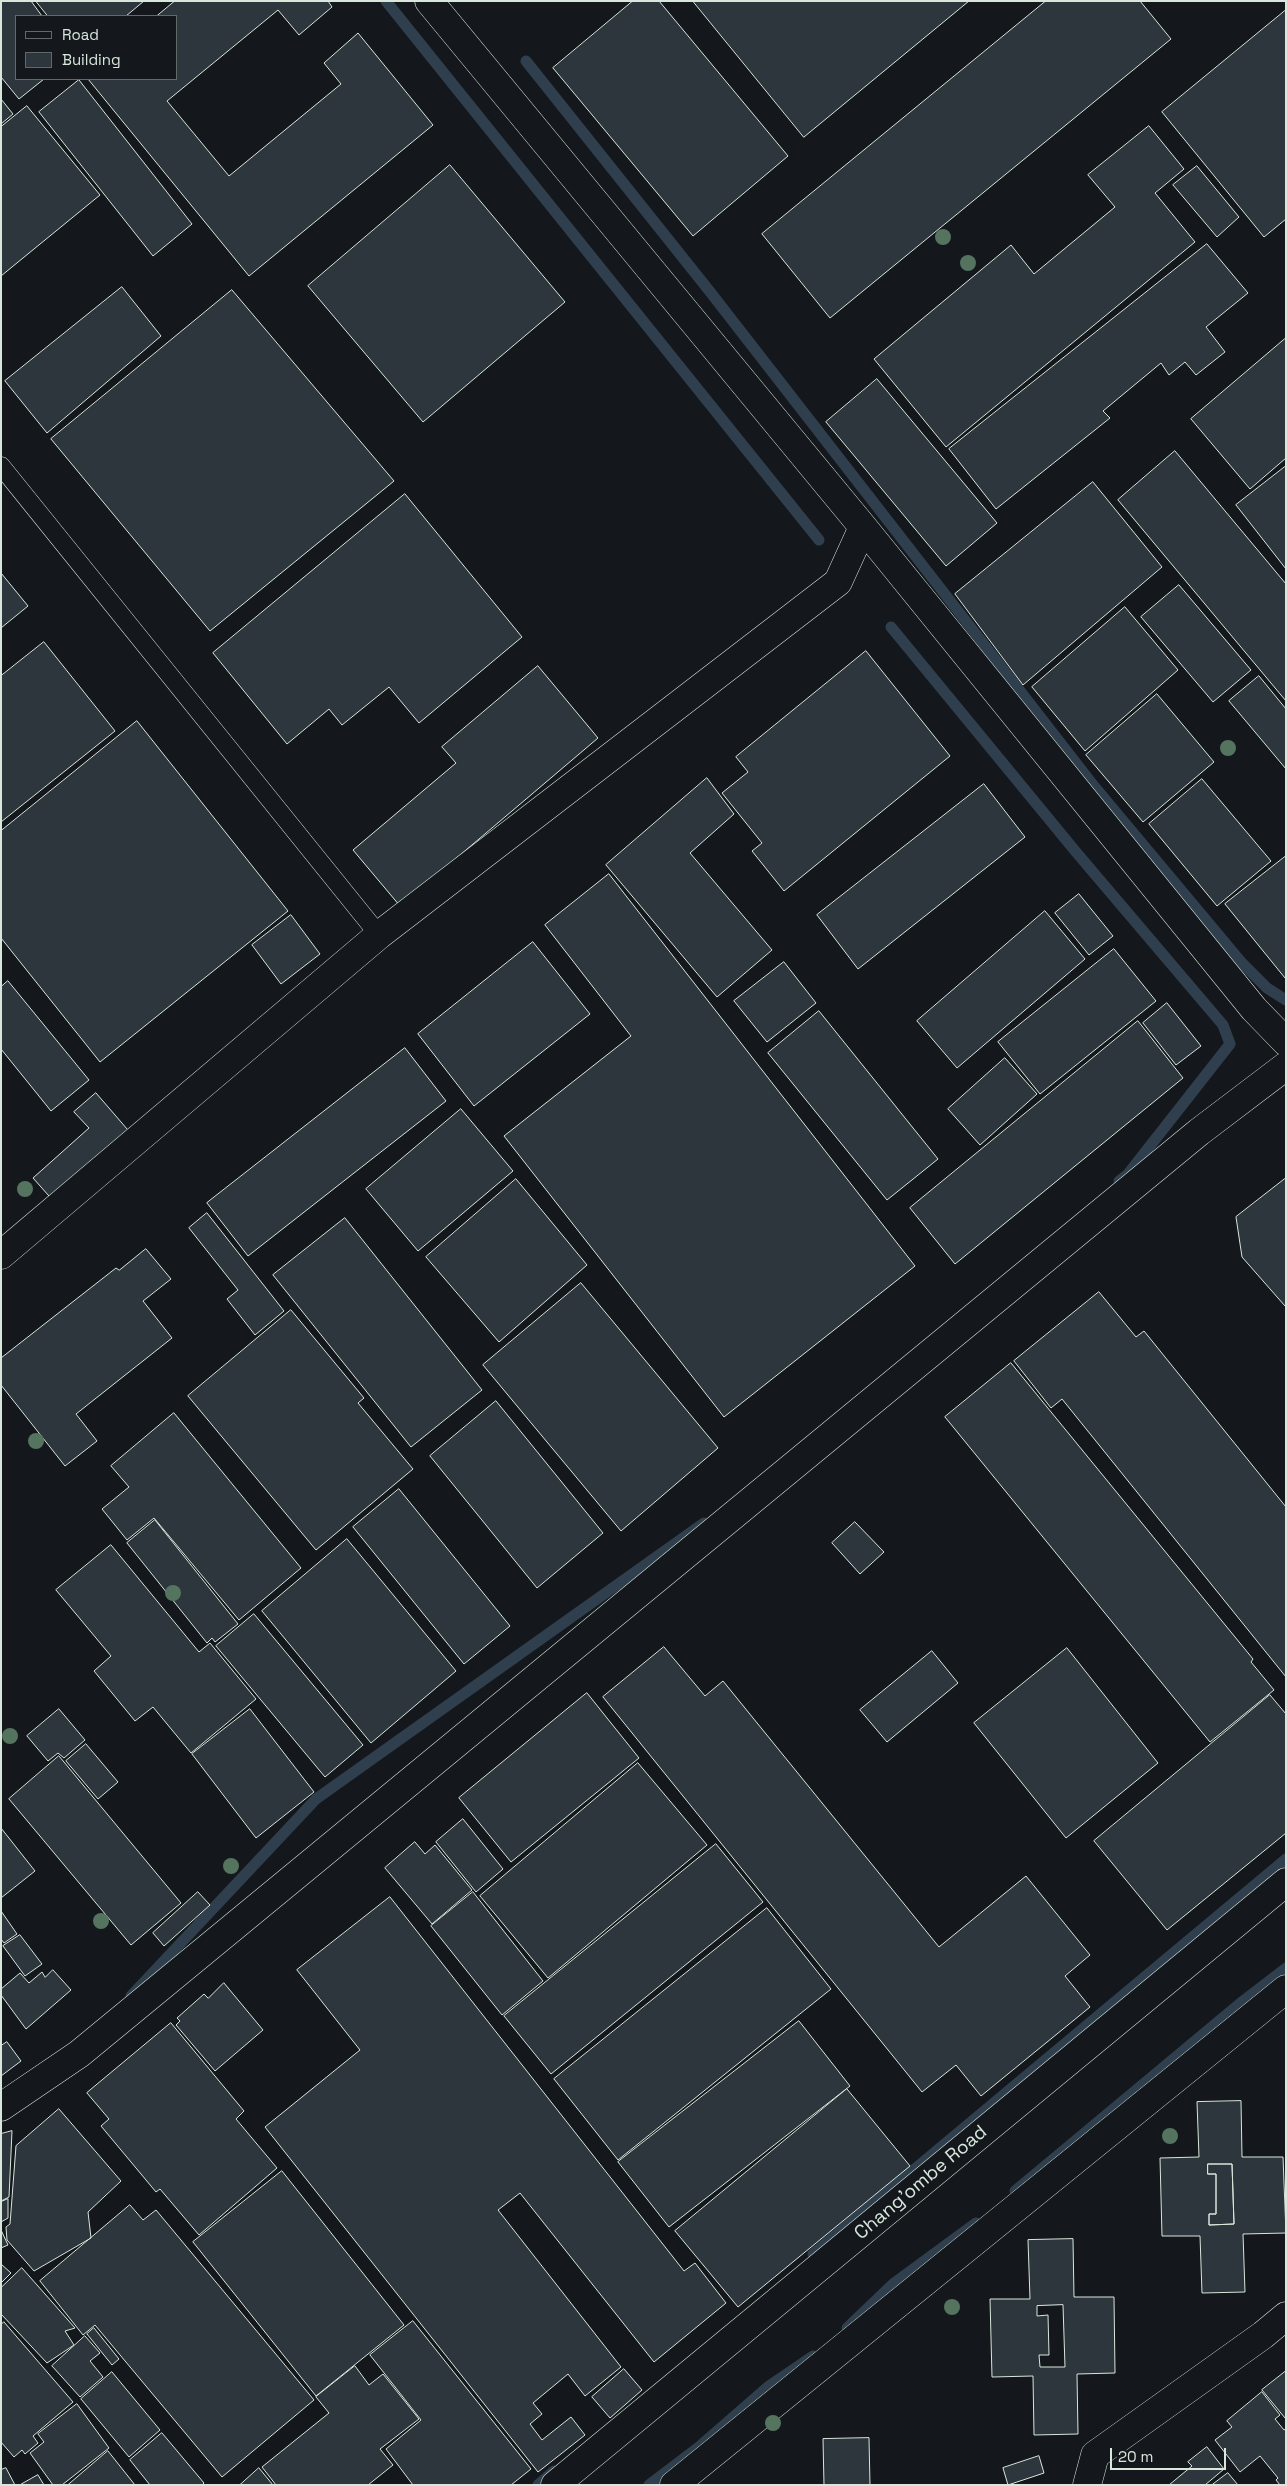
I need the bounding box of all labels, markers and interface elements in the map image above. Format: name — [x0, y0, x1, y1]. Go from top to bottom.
legend — [15, 15, 178, 80]
text: Road — [62, 25, 99, 44]
text: Building — [62, 50, 121, 69]
street label: Chang'ombe Road — [850, 2121, 992, 2245]
scale bar — [1112, 2438, 1228, 2470]
text: 20 m — [1118, 2447, 1153, 2466]

